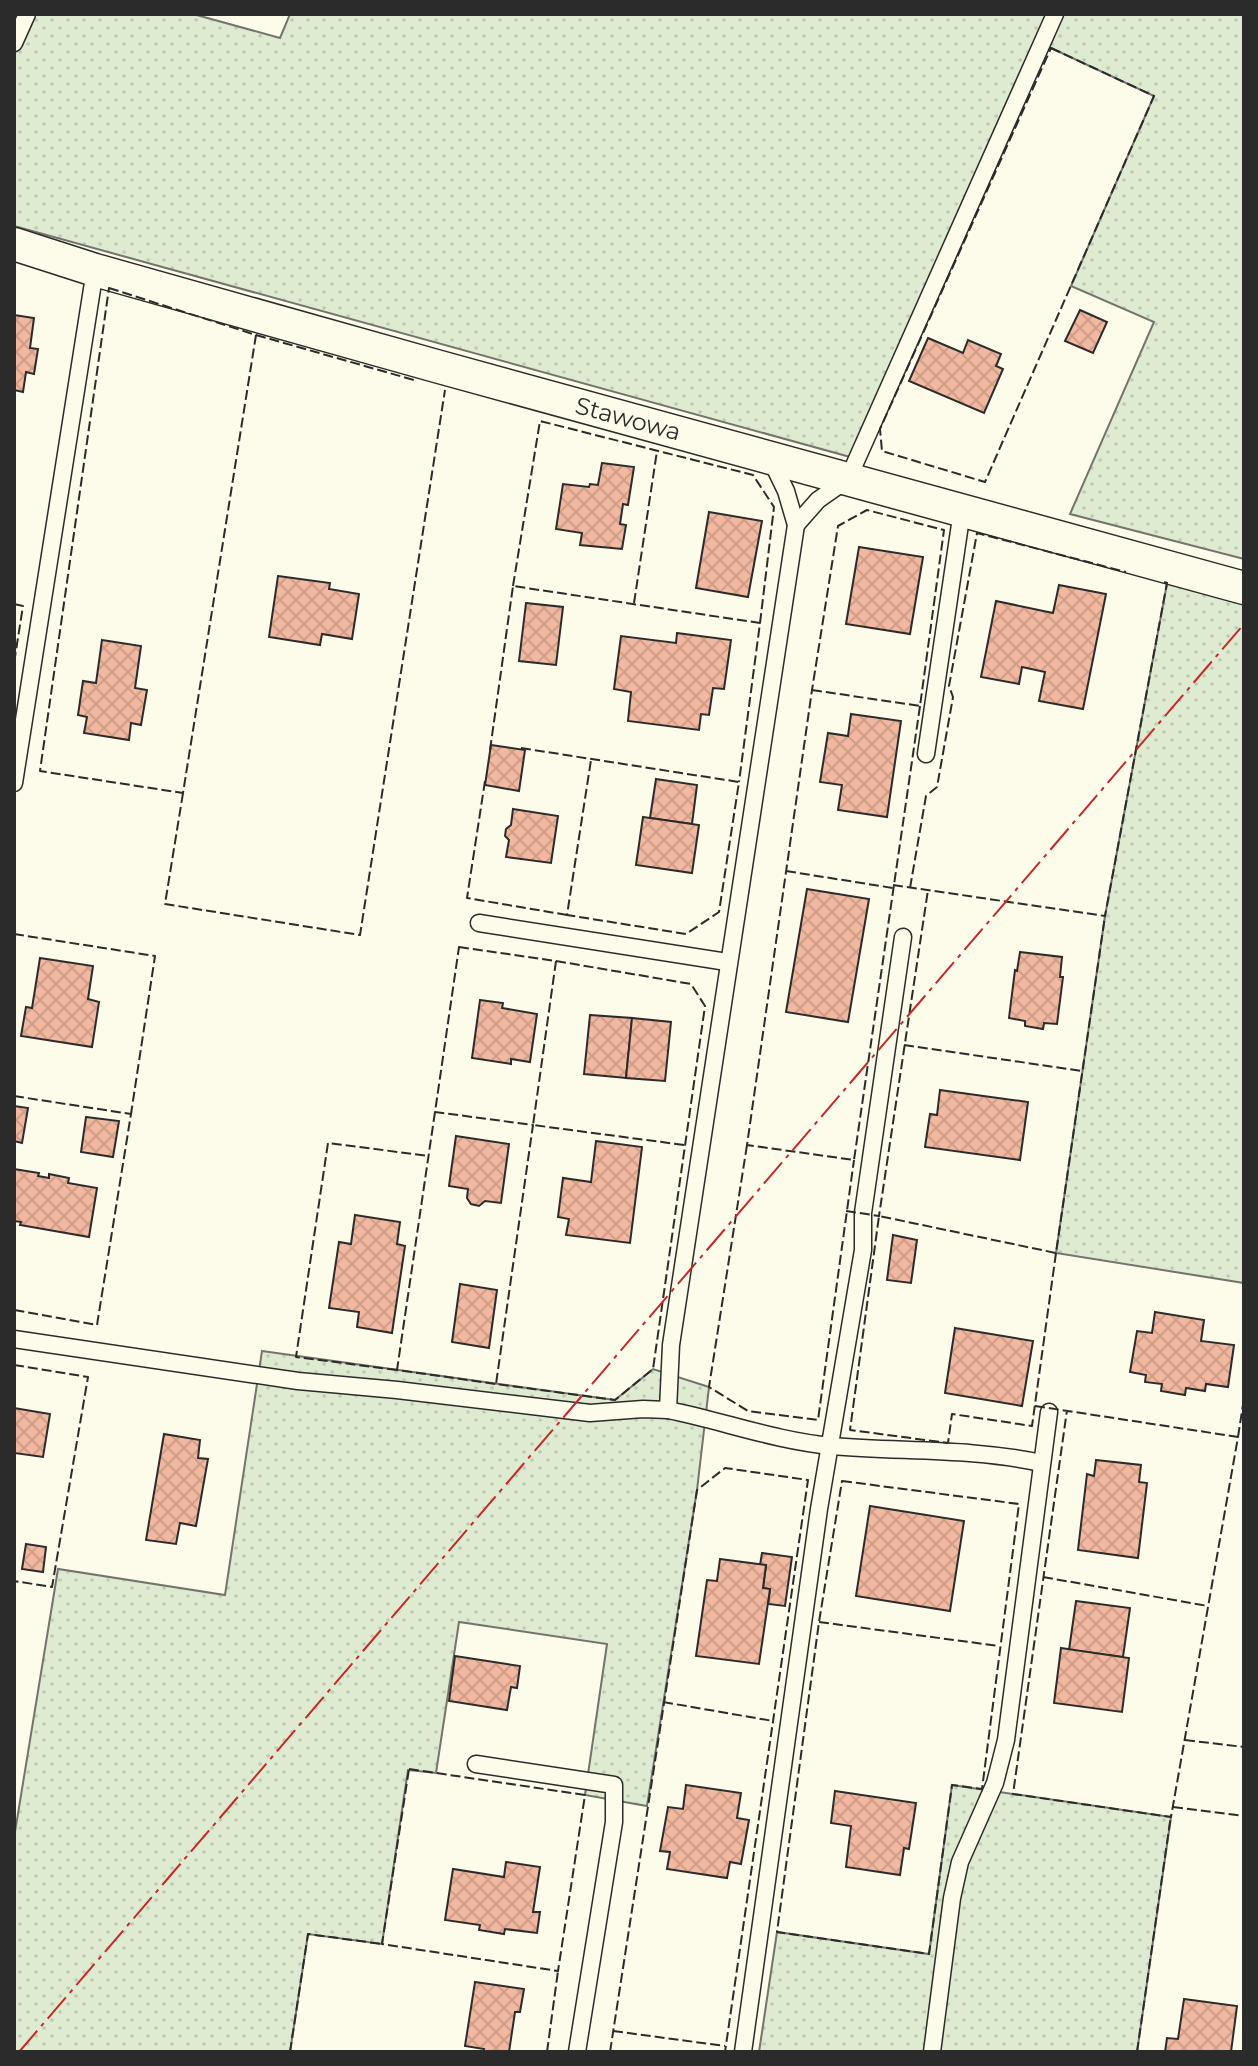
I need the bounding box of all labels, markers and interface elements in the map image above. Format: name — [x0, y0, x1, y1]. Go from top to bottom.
street label: Stawowa — [572, 391, 684, 447]

